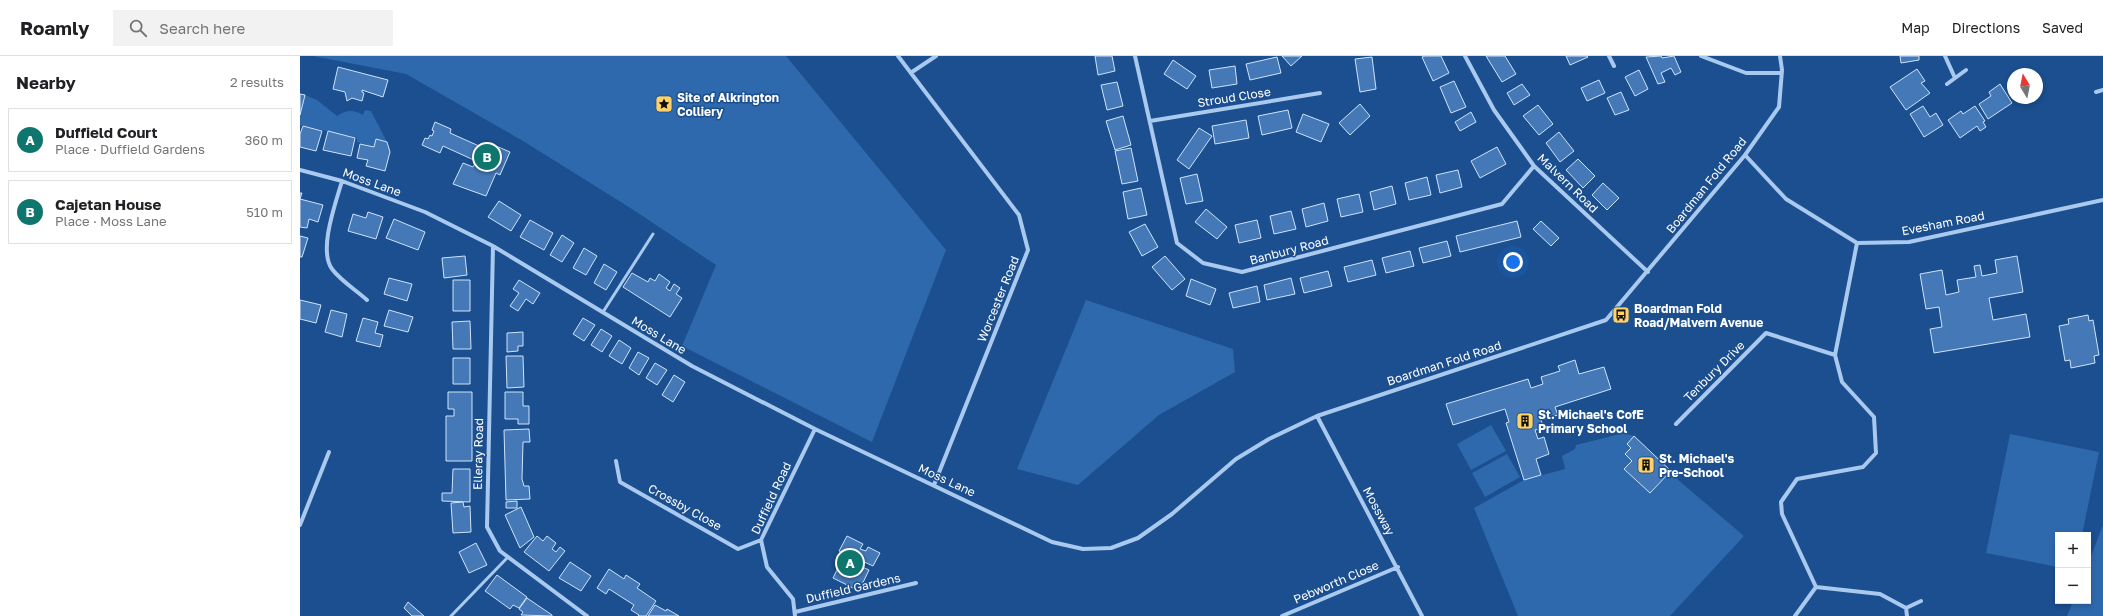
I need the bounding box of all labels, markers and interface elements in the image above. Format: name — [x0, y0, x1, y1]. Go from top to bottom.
search box — [113, 10, 393, 46]
text: Roamly — [20, 16, 89, 39]
icon: search — [127, 17, 149, 39]
text: Search here — [159, 19, 245, 37]
text: Map — [1901, 19, 1930, 36]
text: Directions — [1952, 19, 2020, 36]
text: Saved — [2042, 19, 2083, 36]
north arrow — [2007, 68, 2043, 104]
text: Nearby — [16, 72, 76, 93]
text: 2 results — [230, 74, 284, 90]
street label: Stroud Close — [1196, 84, 1272, 110]
place label: Site of Alkrington Colliery — [677, 90, 779, 119]
place icon: Site of Alkrington Colliery — [654, 94, 674, 114]
text: Duffield Court — [55, 123, 158, 141]
text: A — [25, 132, 35, 148]
text: 360 m — [245, 132, 283, 148]
street label: Boardman Fold Road — [1663, 134, 1749, 236]
text: Place · Duffield Gardens — [55, 141, 205, 157]
pin: B — [474, 142, 500, 172]
street label: Malvern Road — [1535, 150, 1601, 216]
street label: Moss Lane — [341, 164, 403, 200]
text: Cajetan House — [55, 195, 161, 213]
text: B — [25, 204, 35, 220]
text: 510 m — [246, 204, 283, 220]
street label: Evesham Road — [1900, 208, 1986, 238]
text: Place · Moss Lane — [55, 213, 166, 229]
street label: Banbury Road — [1248, 232, 1330, 268]
your location — [1503, 252, 1523, 272]
street label: Worcester Road — [974, 254, 1022, 344]
place label: Boardman Fold Road/Malvern Avenue — [1634, 301, 1763, 330]
bus stop icon: Boardman Fold Road/Malvern Avenue — [1611, 305, 1631, 325]
street label: Moss Lane — [629, 313, 689, 357]
street label: Boardman Fold Road — [1385, 337, 1503, 389]
street label: Tenbury Drive — [1680, 337, 1748, 405]
place label: St. Michael's CofE Primary School — [1538, 407, 1644, 436]
building icon: St. Michael's CofE Primary School — [1515, 411, 1535, 431]
street label: Elleray Road — [470, 418, 486, 490]
place label: St. Michael's Pre-School — [1659, 451, 1735, 480]
building icon: St. Michael's Pre-School — [1636, 455, 1656, 475]
street label: Duffield Road — [748, 459, 794, 537]
street label: Moss Lane — [916, 460, 978, 500]
street label: Crossby Close — [646, 481, 724, 533]
street label: Mossway — [1360, 484, 1398, 538]
map controls — [2055, 532, 2091, 604]
button: + — [2055, 532, 2091, 568]
pin: A — [837, 548, 863, 578]
street label: Pebworth Close — [1291, 557, 1381, 607]
button: − — [2055, 568, 2091, 604]
street label: Duffield Gardens — [804, 570, 902, 606]

